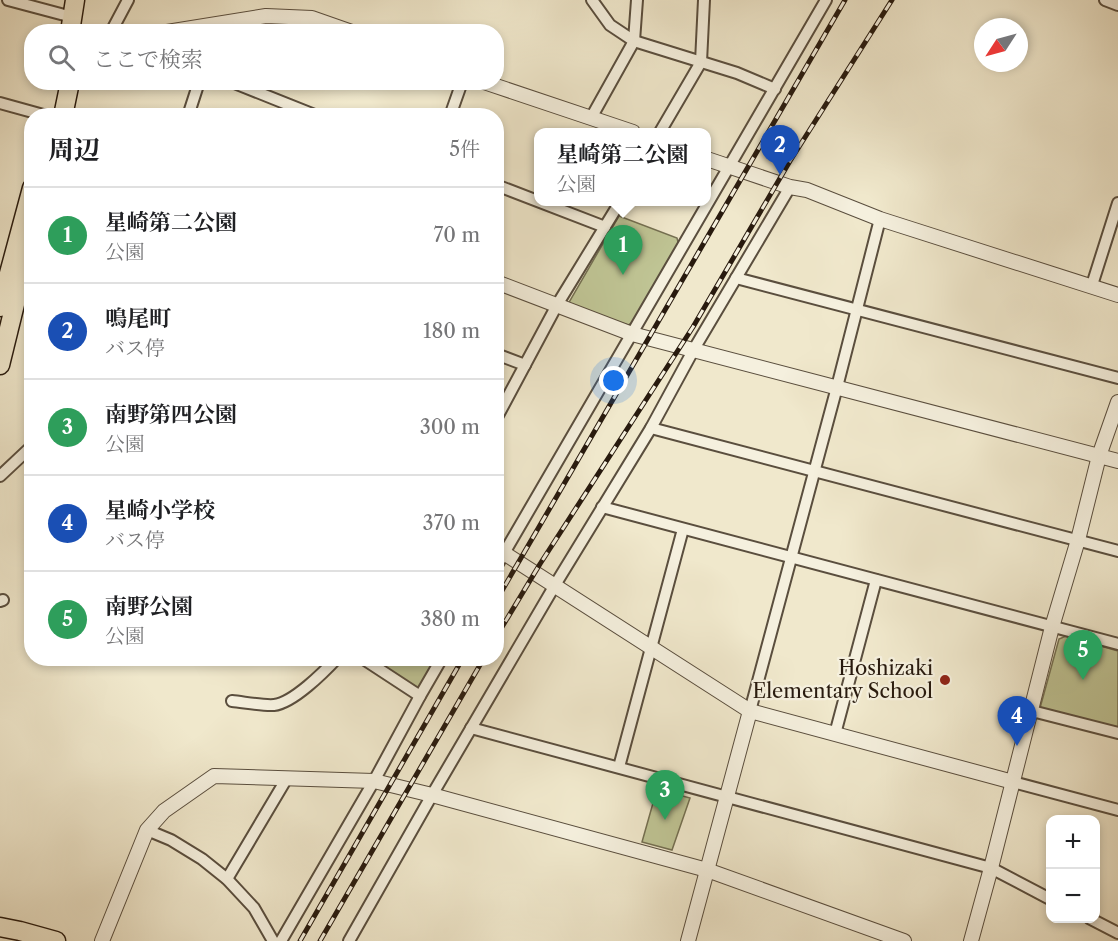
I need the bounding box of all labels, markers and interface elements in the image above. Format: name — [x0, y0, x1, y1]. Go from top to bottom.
north arrow — [974, 18, 1028, 72]
search box — [24, 24, 504, 90]
icon: search — [45, 41, 78, 74]
text: ここで検索 — [93, 46, 203, 73]
pin: 2 — [760, 126, 800, 175]
popup — [534, 128, 711, 206]
text: 周辺 — [48, 134, 100, 166]
text: 5件 — [449, 137, 480, 161]
text: 星崎第二公園 — [556, 141, 689, 168]
text: 公園 — [556, 172, 596, 196]
text: 星崎第二公園 — [105, 209, 237, 236]
text: 1 — [63, 223, 72, 247]
text: 70 m — [434, 223, 480, 247]
pin: 1 — [604, 226, 642, 275]
text: 公園 — [105, 240, 145, 264]
text: 鳴尾町 — [105, 305, 171, 332]
text: 2 — [62, 319, 73, 343]
text: 180 m — [423, 319, 480, 343]
text: バス停 — [105, 336, 165, 360]
your location — [599, 366, 628, 395]
text: 南野第四公園 — [105, 401, 237, 428]
text: 3 — [62, 415, 73, 439]
text: 300 m — [420, 415, 480, 439]
text: 公園 — [105, 432, 145, 456]
text: 星崎小学校 — [105, 497, 215, 524]
text: 4 — [62, 511, 73, 535]
text: 370 m — [423, 511, 480, 535]
text: バス停 — [105, 528, 165, 552]
text: 南野公園 — [105, 593, 193, 620]
text: 5 — [62, 607, 73, 631]
text: 380 m — [421, 607, 480, 631]
text: 公園 — [105, 624, 145, 648]
pin: 5 — [1064, 630, 1102, 680]
place label: Hoshizaki Elementary School — [752, 656, 933, 703]
marker: Hoshizaki Elementary School — [938, 673, 952, 687]
pin: 4 — [998, 696, 1036, 746]
pin: 3 — [646, 770, 684, 820]
map controls — [1046, 815, 1100, 923]
button: + — [1046, 815, 1100, 869]
button: − — [1046, 869, 1100, 923]

